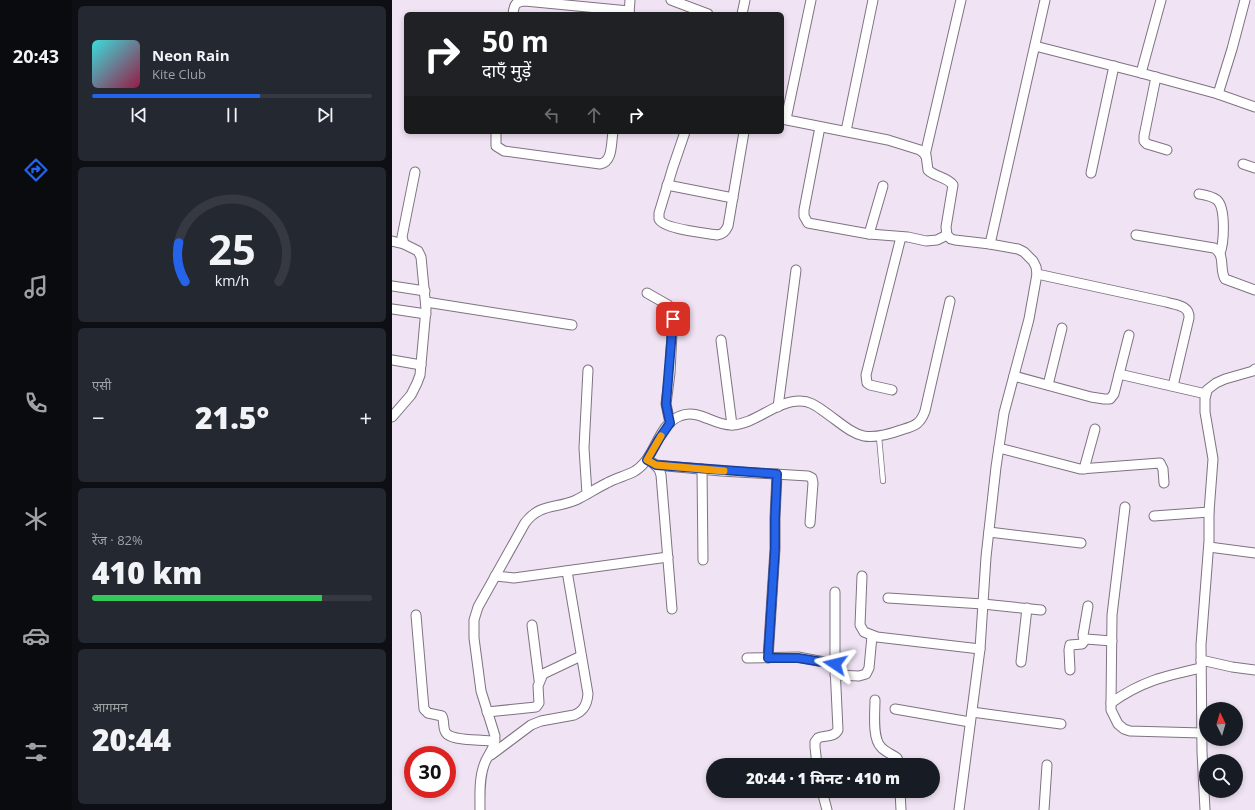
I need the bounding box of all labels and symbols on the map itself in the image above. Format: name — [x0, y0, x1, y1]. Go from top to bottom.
pin — [656, 302, 690, 336]
position arrow — [814, 643, 856, 685]
north arrow — [1199, 702, 1243, 746]
speed limit sign: 30 — [404, 746, 456, 798]

